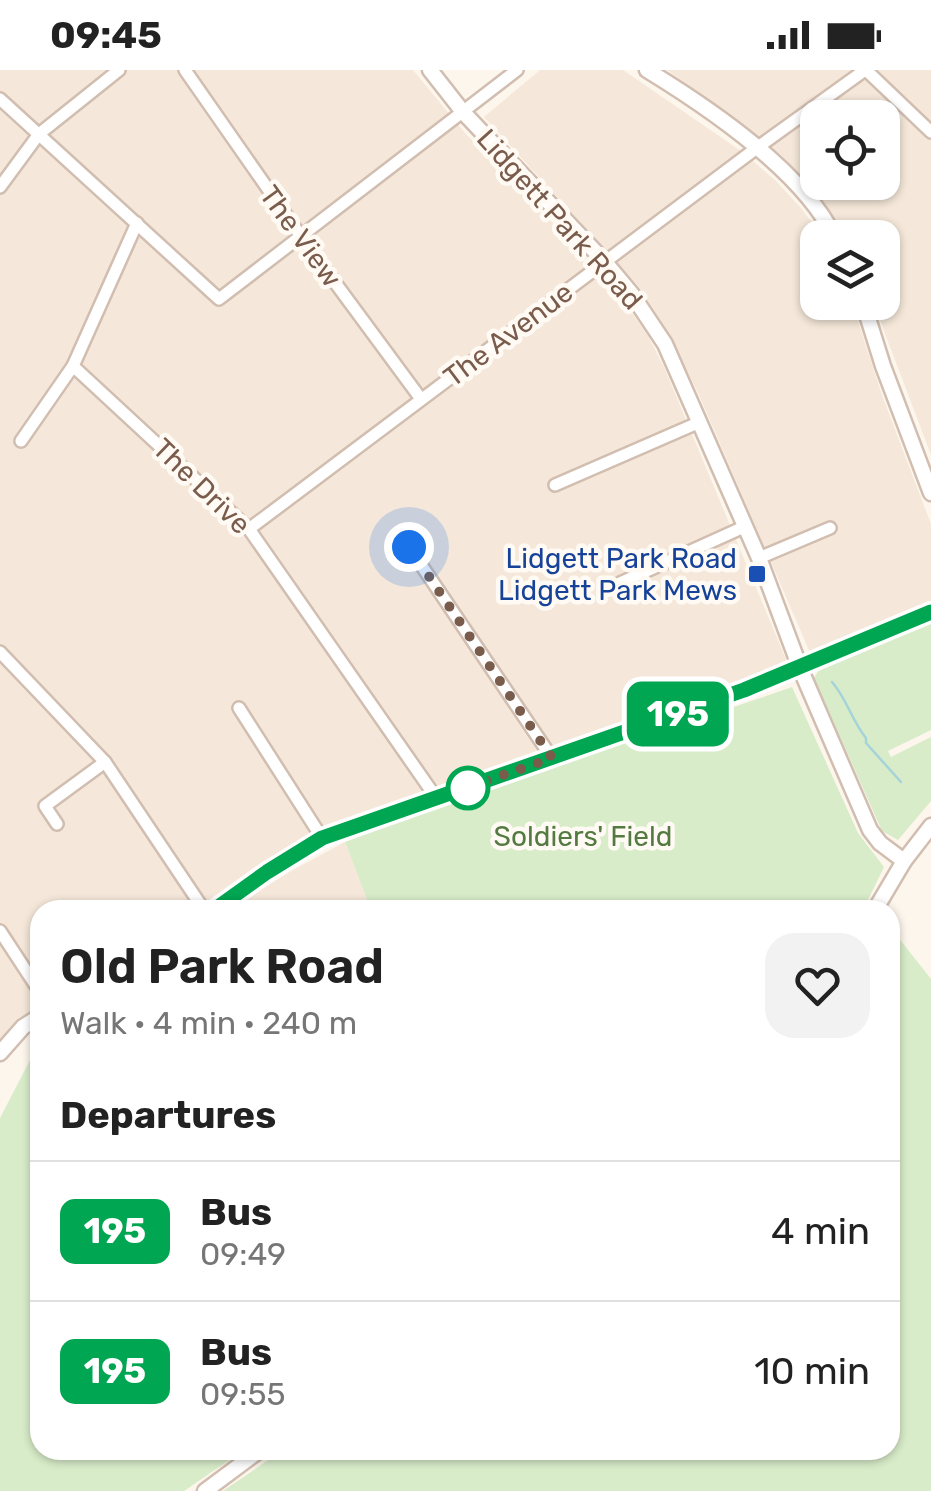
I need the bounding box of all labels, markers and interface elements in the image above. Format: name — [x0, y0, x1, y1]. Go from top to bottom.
text: 09:45 — [50, 12, 162, 58]
map controls — [800, 100, 900, 320]
button: locate — [800, 100, 900, 200]
street label: Lidgett Park Road — [470, 122, 649, 316]
street label: The View — [253, 179, 348, 293]
button: layers — [800, 220, 900, 320]
street label: The Avenue — [437, 275, 579, 393]
street label: The Drive — [146, 432, 257, 541]
your location — [384, 522, 434, 572]
place label: Lidgett Park Road Lidgett Park Mews — [498, 542, 737, 607]
marker: Lidgett Park Road Lidgett Park Mews — [746, 563, 768, 585]
line badge: 195 — [620, 682, 736, 746]
text: 195 — [647, 693, 709, 735]
unlabelled marker — [447, 767, 489, 809]
park label: Soldiers' Field — [494, 820, 672, 853]
button: heart — [765, 933, 870, 1038]
text: Old Park Road — [60, 938, 384, 995]
text: Walk · 4 min · 240 m — [60, 1004, 357, 1042]
text: Departures — [60, 1092, 276, 1138]
text: Bus — [200, 1189, 272, 1235]
text: 4 min — [771, 1208, 870, 1254]
text: 195 — [84, 1210, 146, 1252]
text: 09:49 — [200, 1235, 286, 1273]
text: Bus — [200, 1329, 272, 1375]
text: 10 min — [754, 1348, 870, 1394]
text: 195 — [84, 1350, 146, 1392]
text: 09:55 — [200, 1375, 286, 1413]

